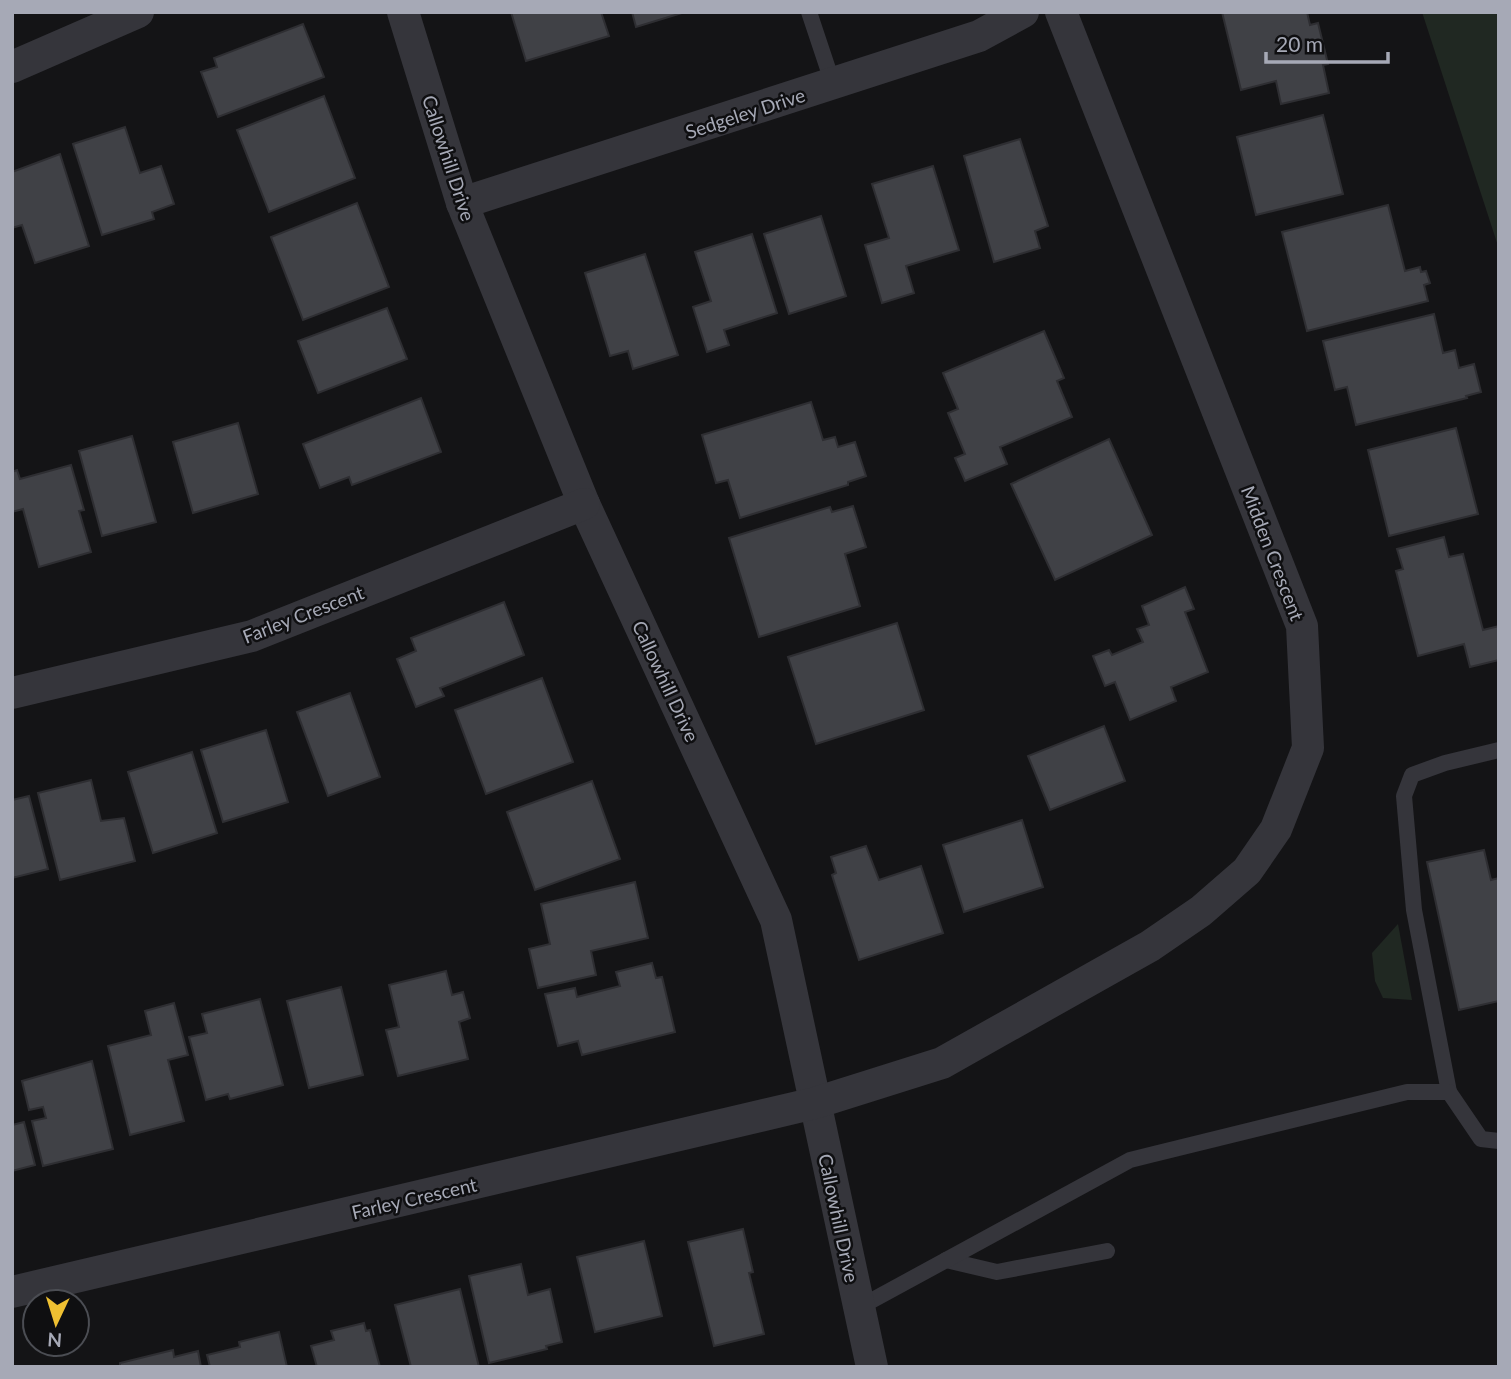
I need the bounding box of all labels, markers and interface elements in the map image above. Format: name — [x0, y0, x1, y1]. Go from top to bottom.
scale bar — [1266, 21, 1388, 65]
text: 20 m — [1276, 31, 1323, 56]
street label: Sedgeley Drive — [682, 83, 808, 143]
street label: Callowhill Drive — [418, 92, 480, 224]
street label: Midden Crescent — [1237, 482, 1309, 624]
street label: Farley Crescent — [239, 580, 367, 648]
street label: Callowhill Drive — [628, 617, 704, 745]
street label: Callowhill Drive — [814, 1152, 864, 1284]
street label: Farley Crescent — [349, 1172, 479, 1224]
north arrow — [21, 1288, 91, 1358]
text: N — [47, 1328, 63, 1352]

